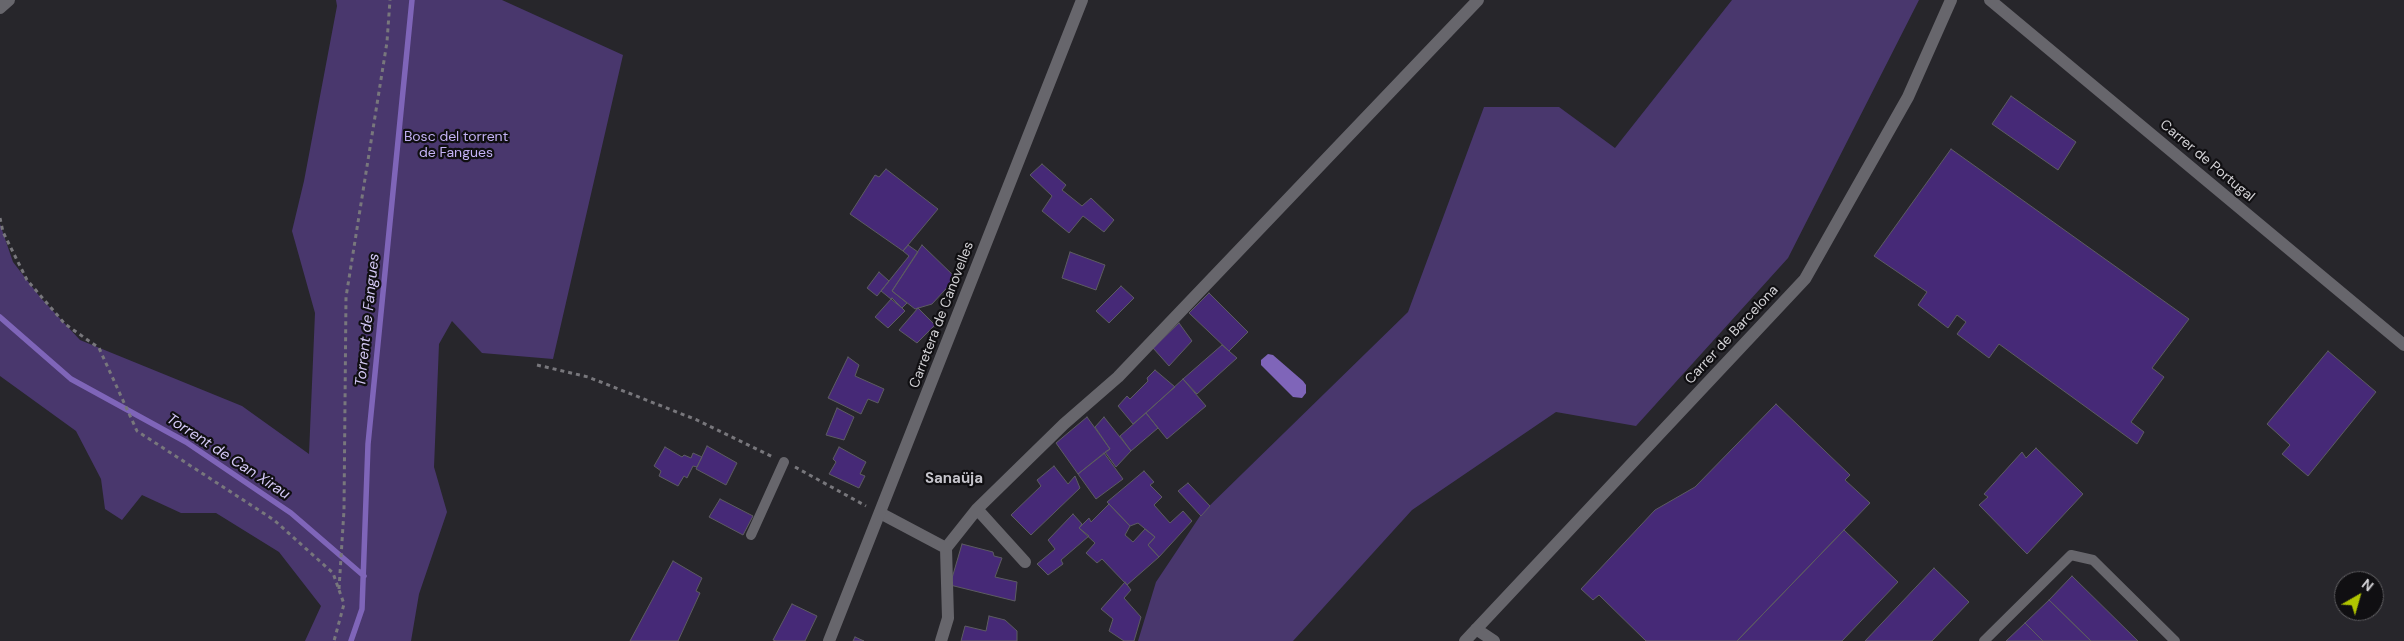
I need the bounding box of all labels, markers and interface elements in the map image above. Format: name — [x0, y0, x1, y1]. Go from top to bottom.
street label: Carrer de Portugal — [2156, 117, 2258, 205]
park label: Bosc del torrent de Fangues — [404, 129, 508, 162]
street label: Carretera de Canovelles — [906, 239, 978, 391]
water label: Torrent de Fangues — [352, 252, 384, 388]
street label: Carrer de Barcelona — [1682, 282, 1782, 388]
water label: Torrent de Can Xirau — [163, 410, 293, 504]
district label: Sanaüja — [925, 470, 983, 488]
north arrow — [2334, 571, 2384, 621]
text: N — [2358, 575, 2377, 595]

